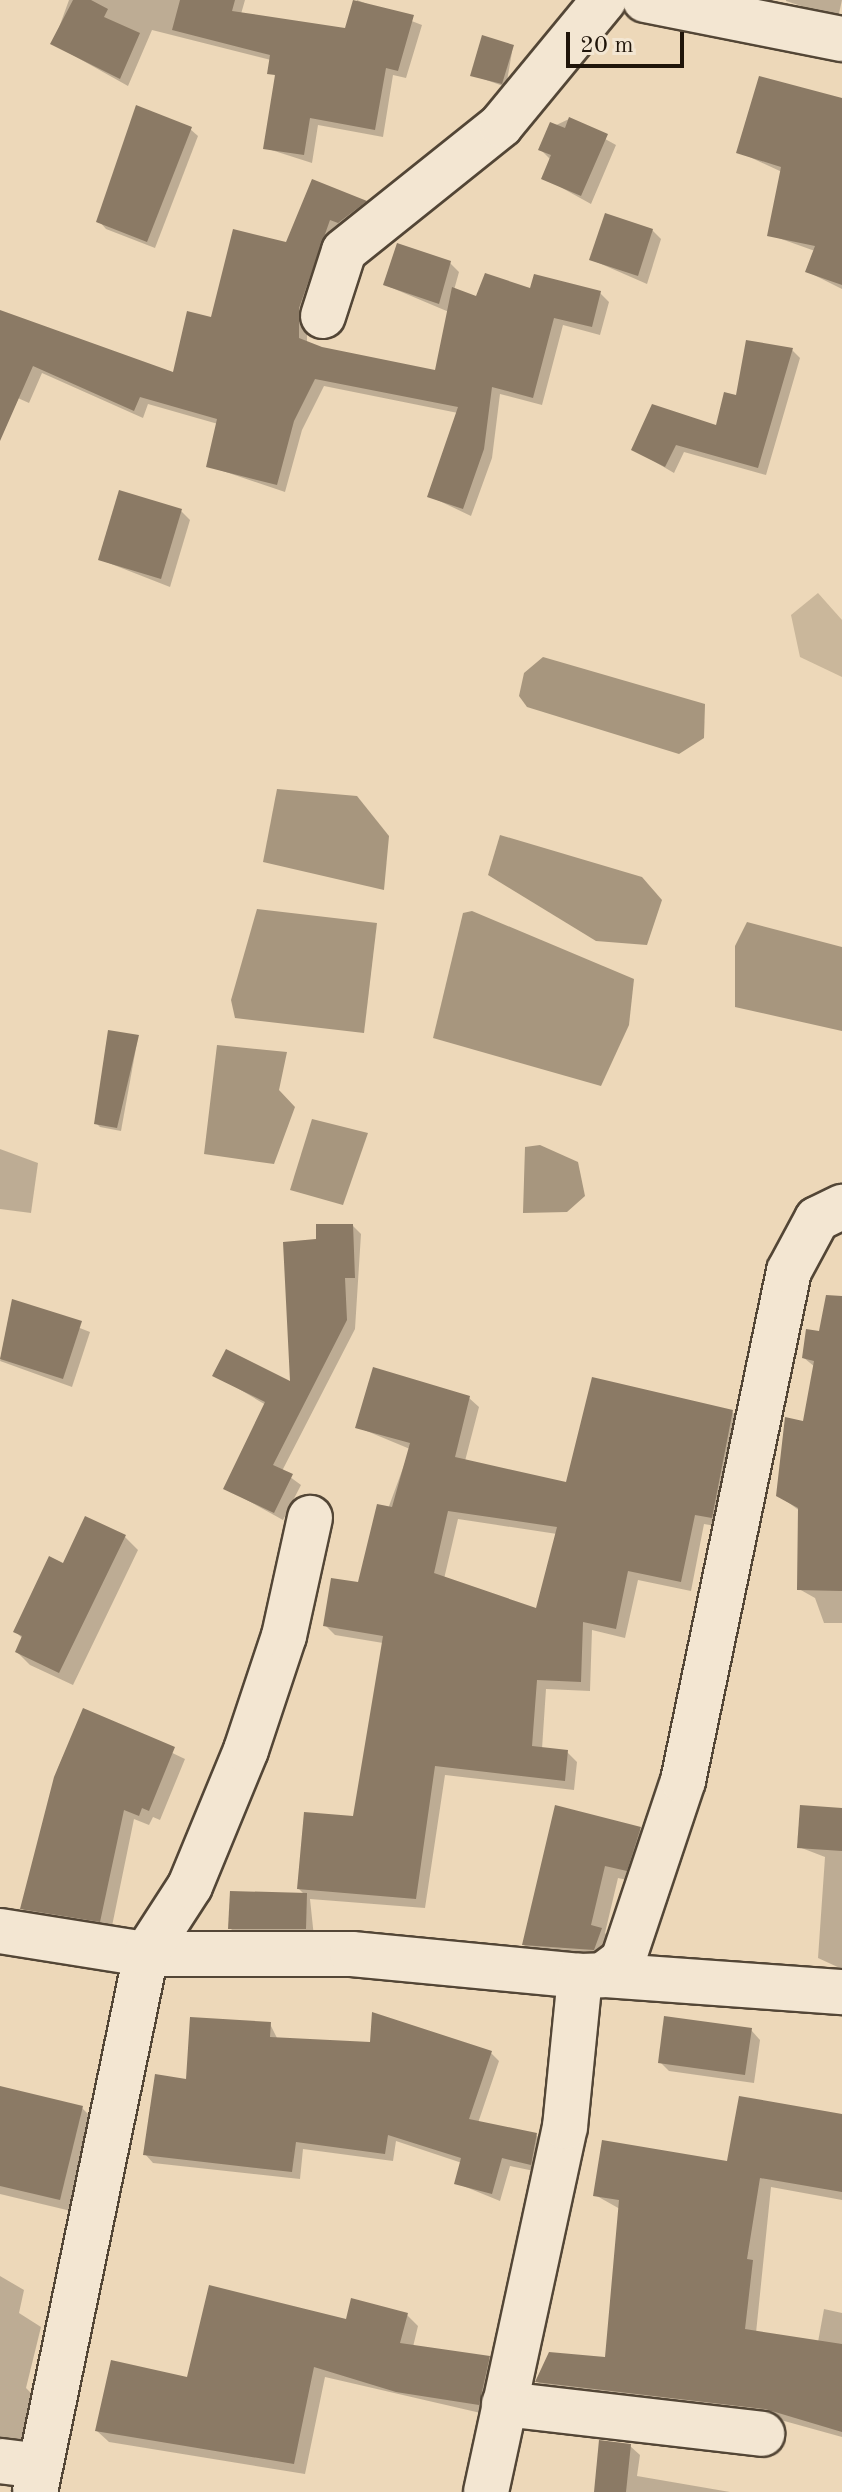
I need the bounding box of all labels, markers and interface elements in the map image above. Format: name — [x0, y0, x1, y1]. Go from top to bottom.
scale bar — [570, 16, 688, 66]
text: 20 m — [580, 34, 634, 58]

